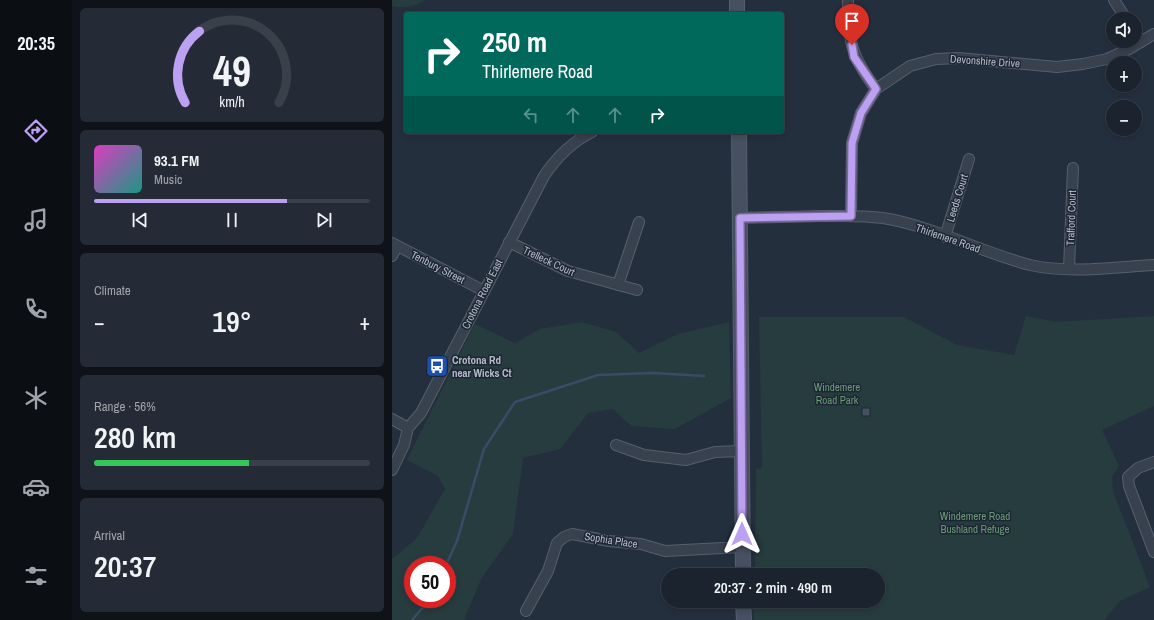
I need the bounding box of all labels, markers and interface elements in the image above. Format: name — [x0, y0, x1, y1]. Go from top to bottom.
pin — [835, 4, 869, 45]
icon: arrive — [841, 10, 863, 32]
map controls — [1106, 12, 1142, 136]
button: sound — [1106, 12, 1142, 48]
text: 250 m — [482, 23, 547, 61]
icon: right — [416, 28, 468, 80]
text: 20:35 — [17, 31, 55, 56]
text: 49 — [213, 43, 251, 99]
street label: Devonshire Drive — [950, 52, 1020, 70]
button: + — [1106, 56, 1142, 92]
text: Thirlemere Road — [482, 59, 593, 84]
text: km/h — [219, 92, 245, 111]
button: − — [1106, 100, 1142, 136]
icon: left — [520, 104, 542, 126]
icon: ahead — [562, 104, 584, 126]
icon: ahead — [604, 104, 626, 126]
icon: right — [646, 104, 668, 126]
icon: directions — [22, 117, 50, 145]
text: 93.1 FM — [154, 150, 199, 171]
text: Music — [154, 171, 182, 188]
street label: Leeds Court — [943, 172, 971, 224]
street label: Trafford Court — [1063, 189, 1079, 246]
icon: music — [22, 206, 50, 234]
icon: previous — [129, 209, 151, 231]
icon: pause — [221, 209, 243, 231]
icon: next — [313, 209, 335, 231]
street label: Thirlemere Road — [914, 220, 982, 256]
street label: Trelleck Court — [521, 243, 578, 279]
street label: Tenbury Street — [409, 247, 468, 287]
street label: Crotona Road East — [458, 256, 506, 331]
text: Climate — [94, 282, 131, 299]
icon: phone — [22, 295, 50, 323]
text: 19° — [212, 301, 252, 341]
text: − — [94, 307, 105, 337]
text: + — [359, 307, 370, 337]
bus stop icon: Crotona Rd near Wicks Ct — [424, 353, 450, 379]
place label: Crotona Rd near Wicks Ct — [452, 353, 512, 380]
park label: Windemere Road Park — [814, 380, 860, 407]
icon: climate — [22, 384, 50, 412]
text: Range · 56% — [94, 398, 156, 415]
text: 280 km — [94, 417, 176, 457]
icon: car — [22, 473, 50, 501]
park label: Windemere Road Bushland Refuge — [940, 509, 1010, 536]
position arrow — [721, 513, 763, 555]
text: Arrival — [94, 527, 125, 544]
street label: Sophia Place — [583, 529, 639, 551]
text: 20:37 — [94, 546, 156, 586]
speed limit sign: 50 — [404, 556, 456, 608]
icon: filters — [22, 562, 50, 590]
text: 20:37 · 2 min · 490 m — [714, 577, 832, 598]

